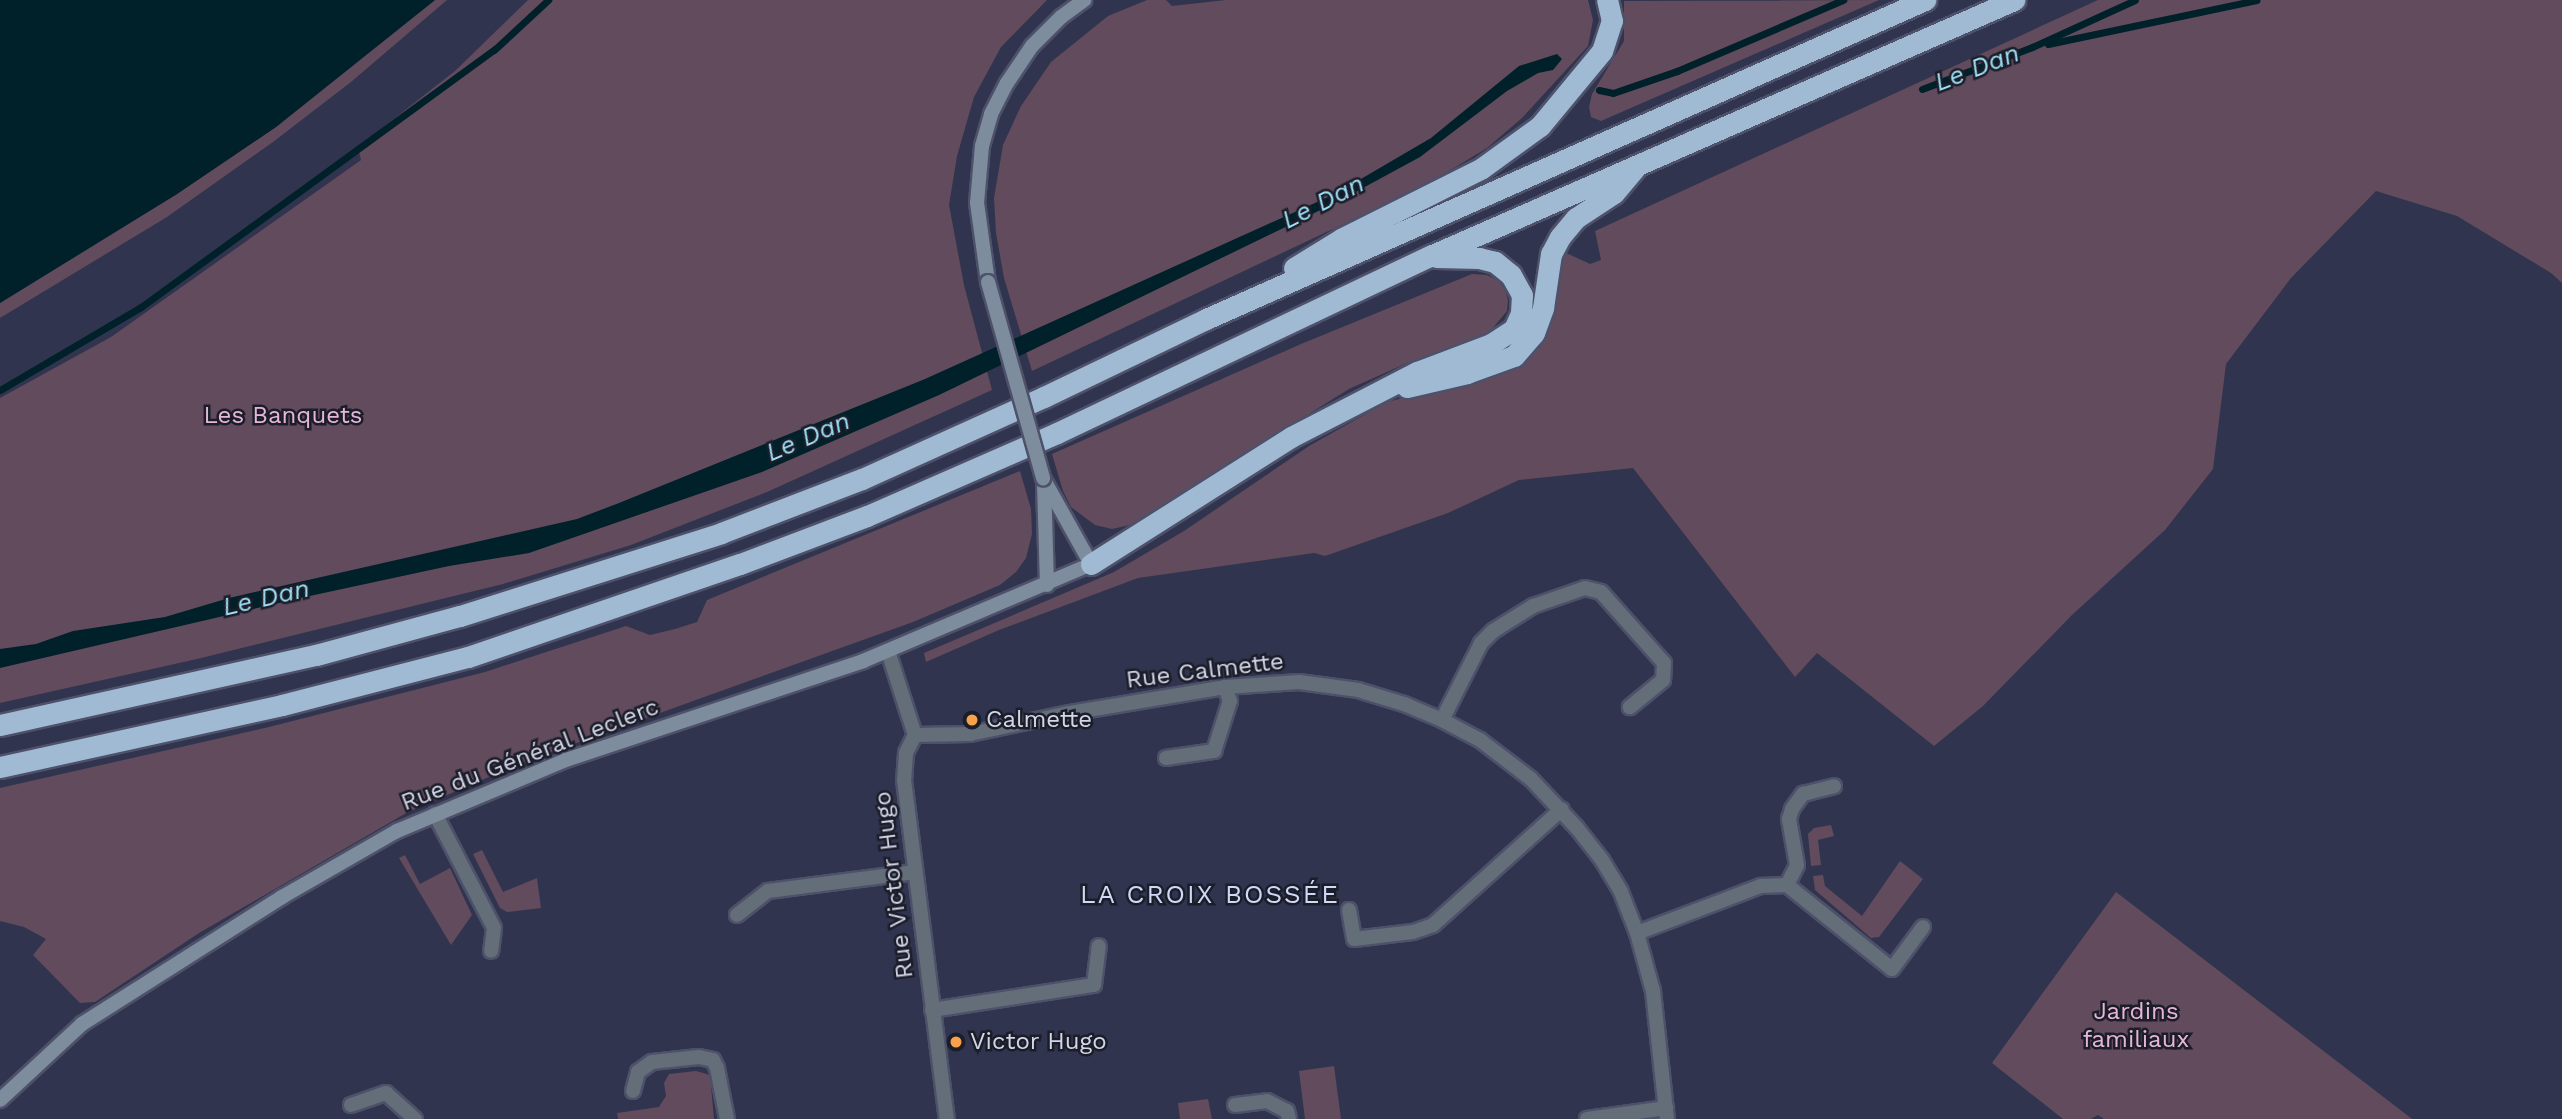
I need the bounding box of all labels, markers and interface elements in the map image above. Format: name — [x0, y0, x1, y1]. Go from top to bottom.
water label: Le Dan — [1930, 38, 2024, 98]
water label: Le Dan — [1277, 168, 1369, 236]
park label: Les Banquets — [204, 402, 362, 430]
water label: Le Dan — [761, 405, 855, 469]
water label: Le Dan — [219, 573, 313, 623]
street label: Rue Calmette — [1124, 647, 1286, 695]
street label: Rue du Général Leclerc — [397, 692, 663, 818]
place label: Calmette — [986, 706, 1092, 734]
marker: Calmette — [964, 712, 980, 728]
street label: Rue Victor Hugo — [868, 789, 920, 981]
district label: LA CROIX BOSSÉE — [1081, 879, 1339, 911]
park label: Jardins familiaux — [2083, 998, 2189, 1054]
place label: Victor Hugo — [970, 1028, 1107, 1056]
marker: Victor Hugo — [948, 1034, 964, 1050]

